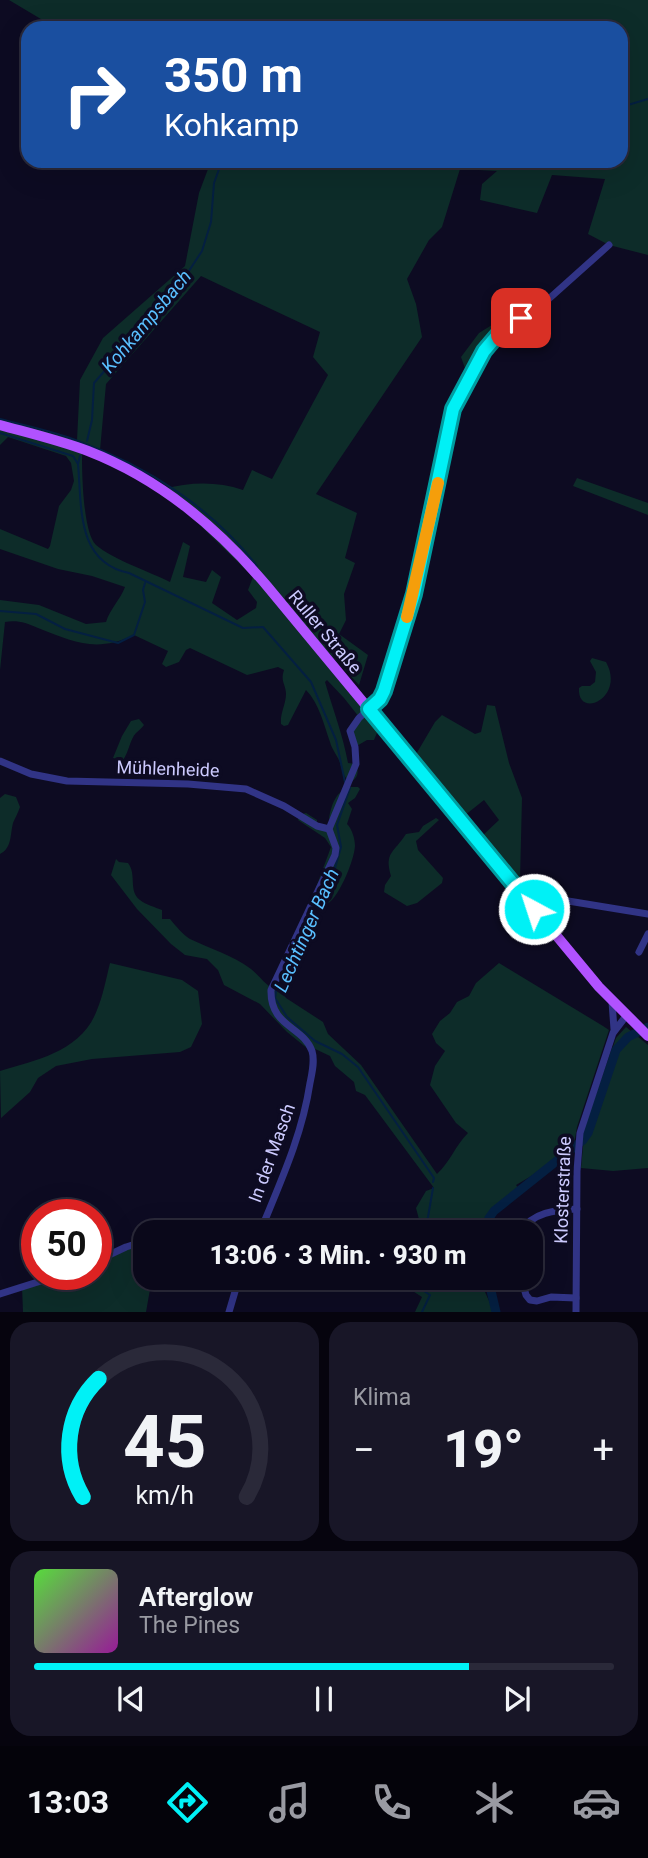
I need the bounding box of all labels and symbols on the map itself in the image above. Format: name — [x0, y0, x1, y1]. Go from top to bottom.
water label: Kohkampsbach — [97, 265, 196, 378]
pin — [491, 288, 551, 348]
street label: Ruller Straße — [284, 586, 366, 678]
street label: Mühlenheide — [116, 756, 220, 781]
water label: Lechtinger Bach — [269, 865, 344, 995]
position arrow — [497, 872, 571, 946]
street label: In der Masch — [244, 1101, 299, 1205]
street label: Klosterstraße — [550, 1136, 575, 1244]
speed limit sign: 50 — [21, 1199, 112, 1290]

